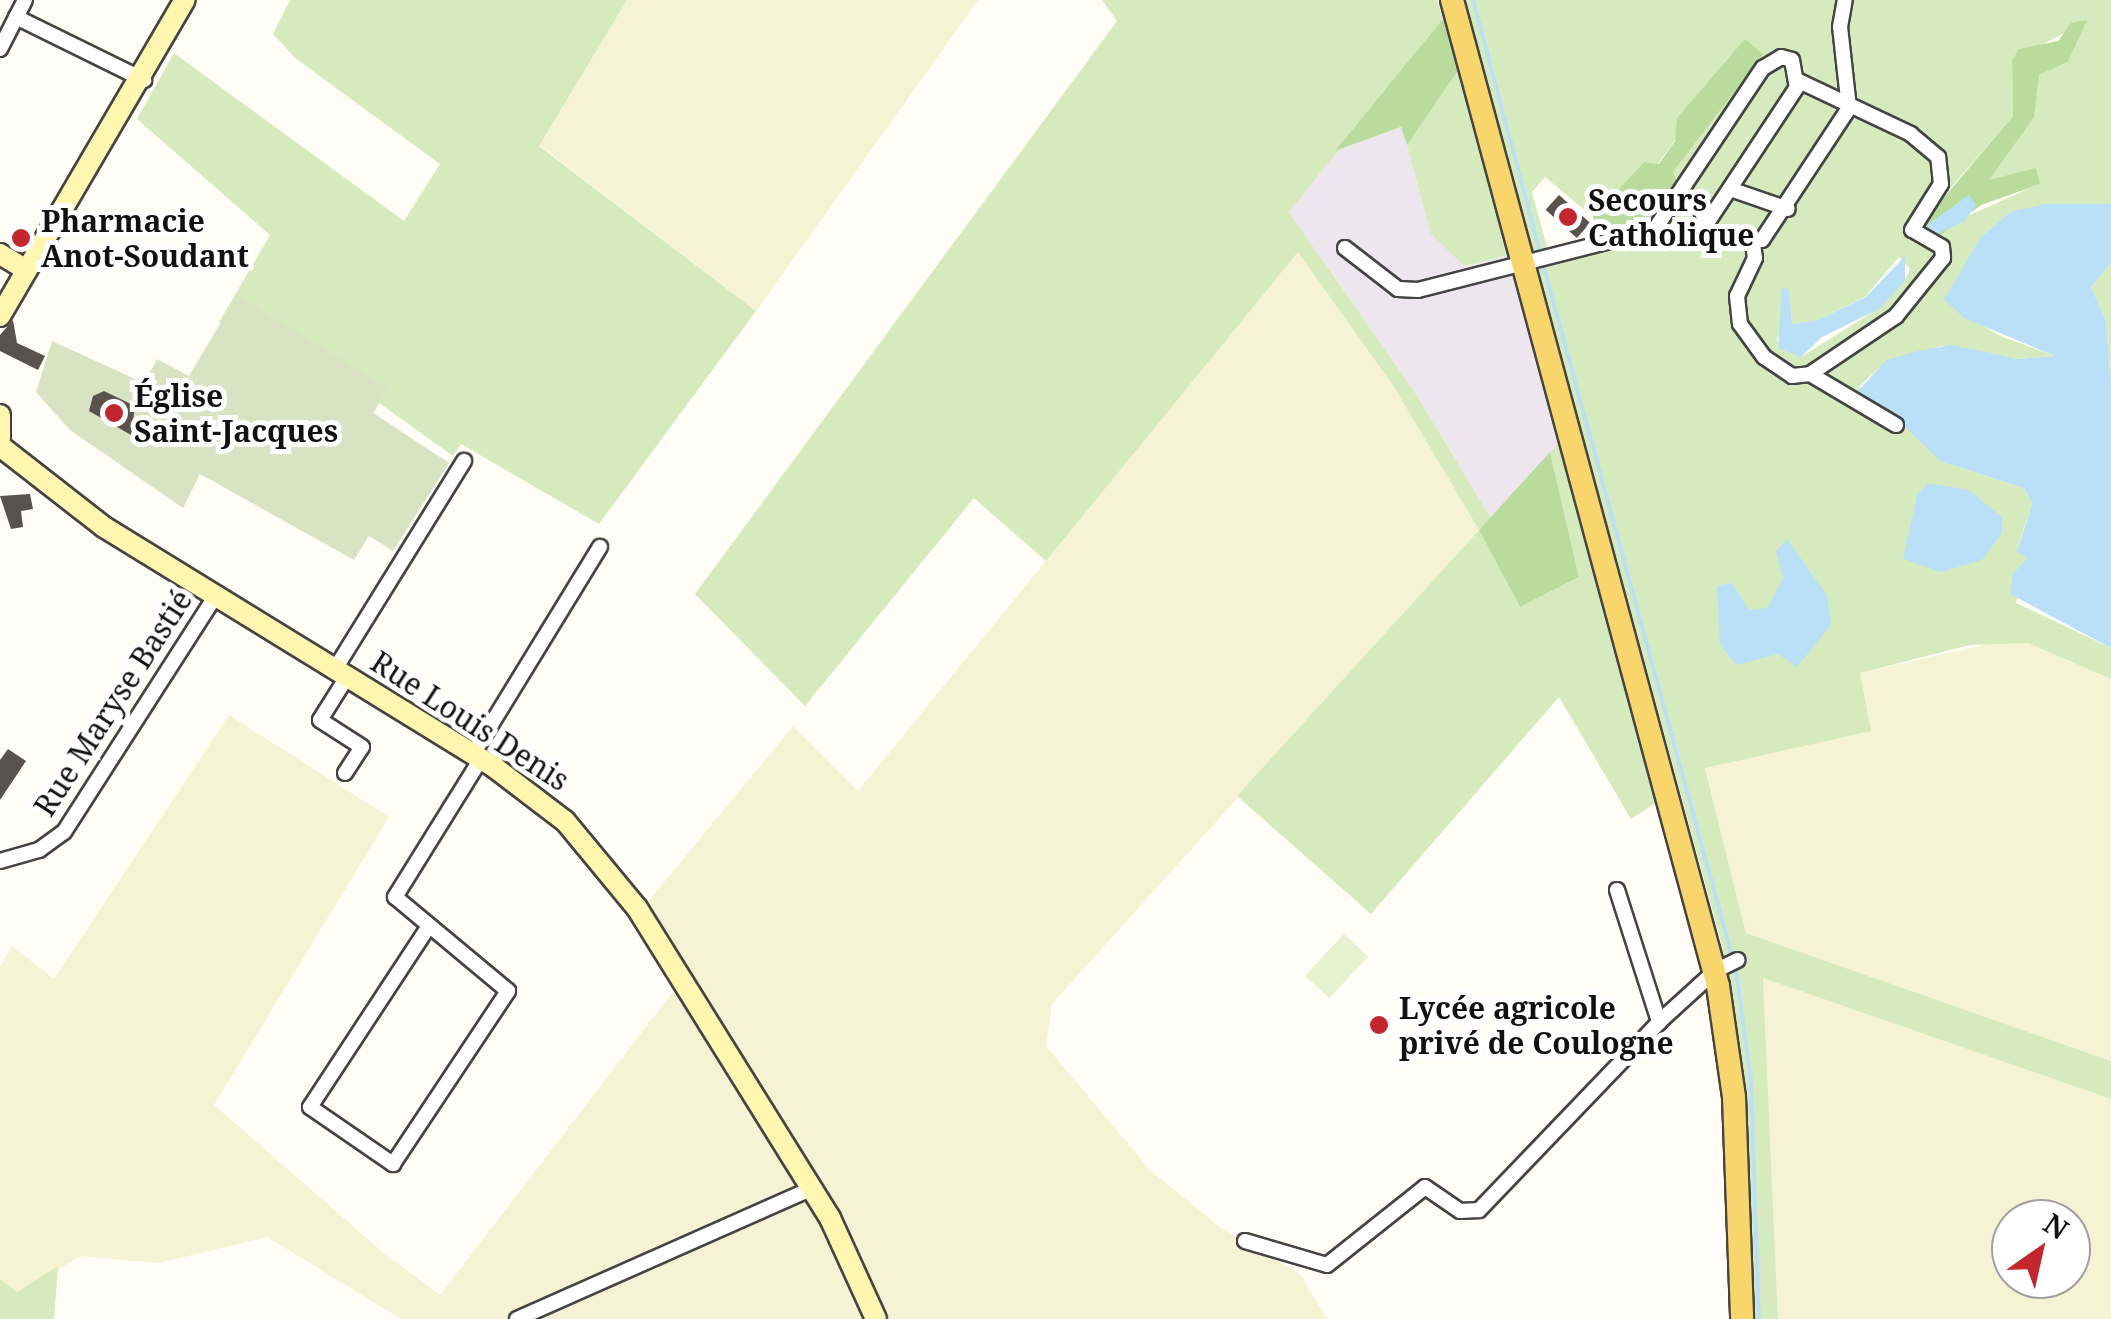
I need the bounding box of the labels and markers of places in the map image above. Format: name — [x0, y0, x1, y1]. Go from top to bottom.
place label: Secours Catholique — [1588, 182, 1754, 252]
place label: Pharmacie Anot-Soudant — [41, 203, 249, 274]
marker: Secours Catholique — [1557, 206, 1579, 228]
marker: Pharmacie Anot-Soudant — [10, 227, 32, 249]
place label: Église Saint-Jacques — [134, 378, 338, 448]
marker: Église Saint-Jacques — [103, 402, 125, 424]
place label: Lycée agricole privé de Coulogne — [1399, 990, 1674, 1060]
marker: Lycée agricole privé de Coulogne — [1368, 1014, 1390, 1036]

